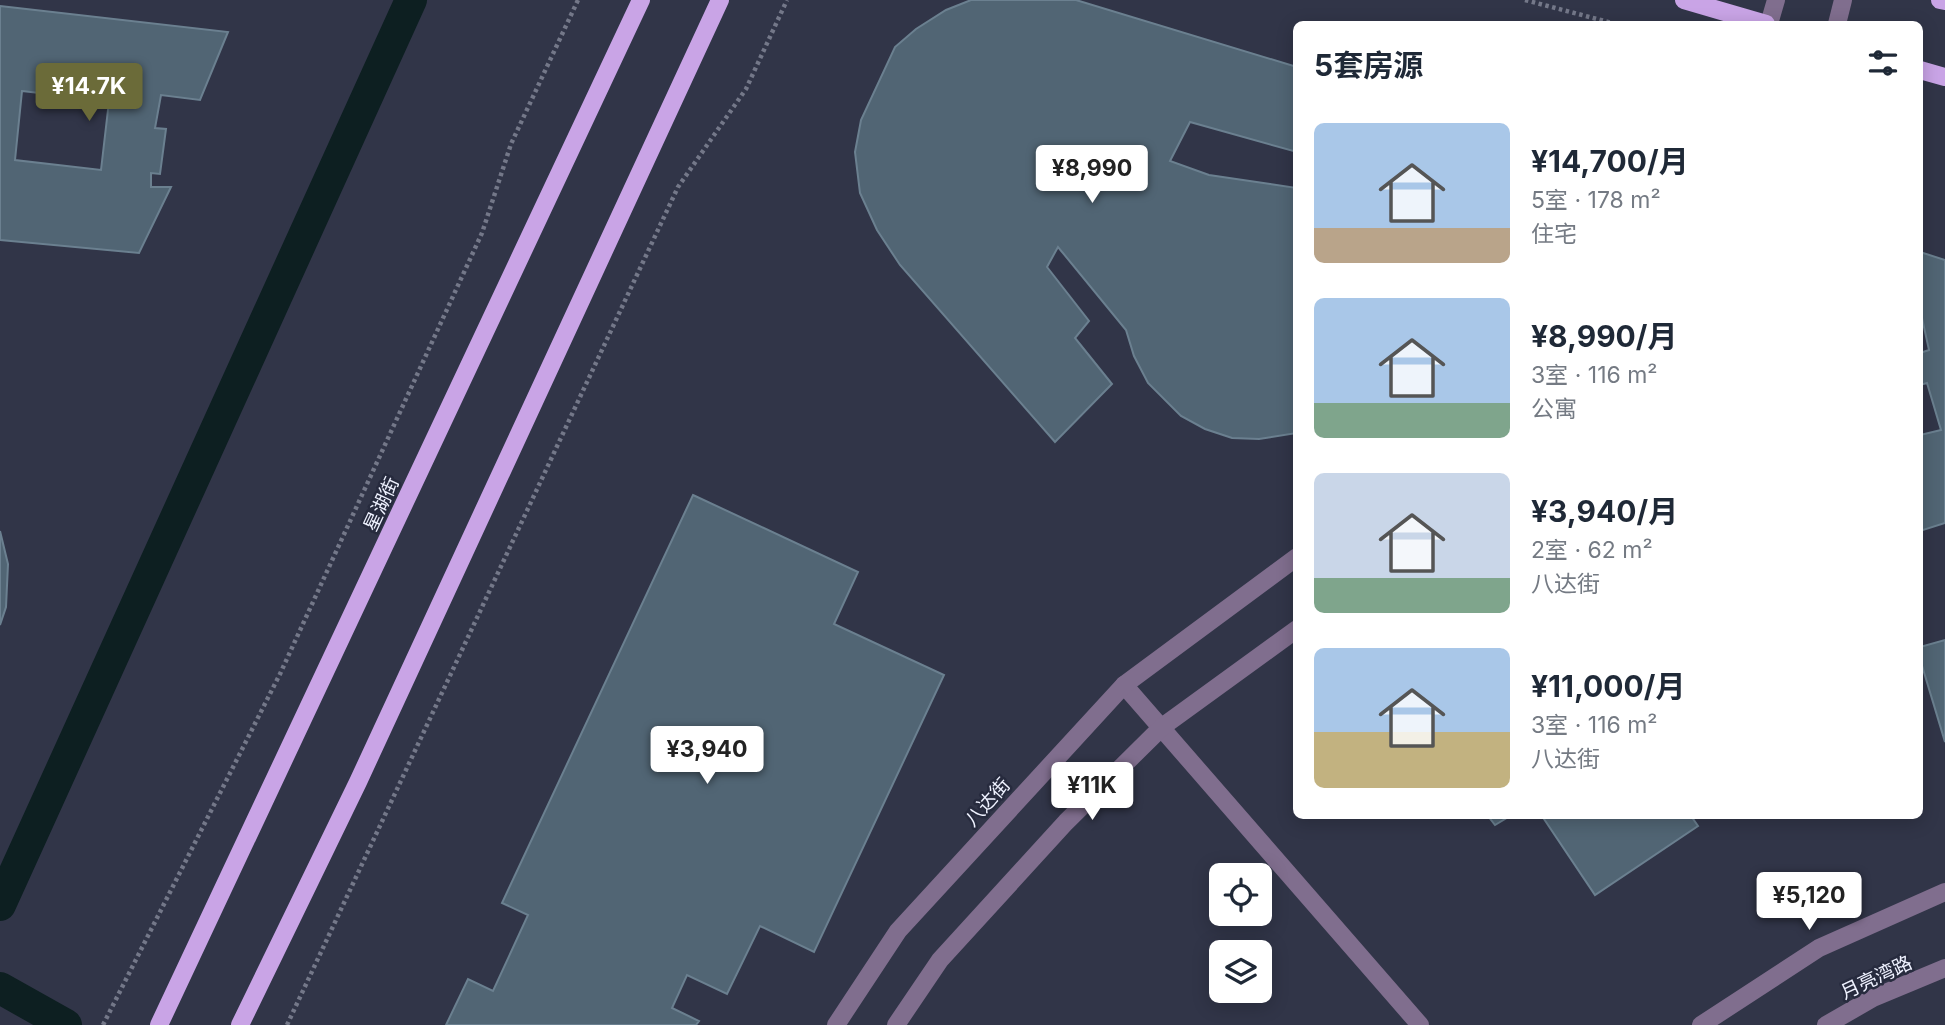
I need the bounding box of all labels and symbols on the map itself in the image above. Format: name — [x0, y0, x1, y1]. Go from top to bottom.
pin: ¥14.7K — [32, 64, 146, 123]
pin: ¥8,990 — [1035, 146, 1149, 205]
street label: 星湖街 — [359, 474, 404, 535]
pin: ¥3,940 — [650, 726, 764, 786]
pin: ¥11K — [1051, 762, 1133, 822]
street label: 八达街 — [960, 773, 1015, 831]
pin: ¥5,120 — [1752, 872, 1866, 932]
street label: 月亮湾路 — [1837, 951, 1916, 1004]

